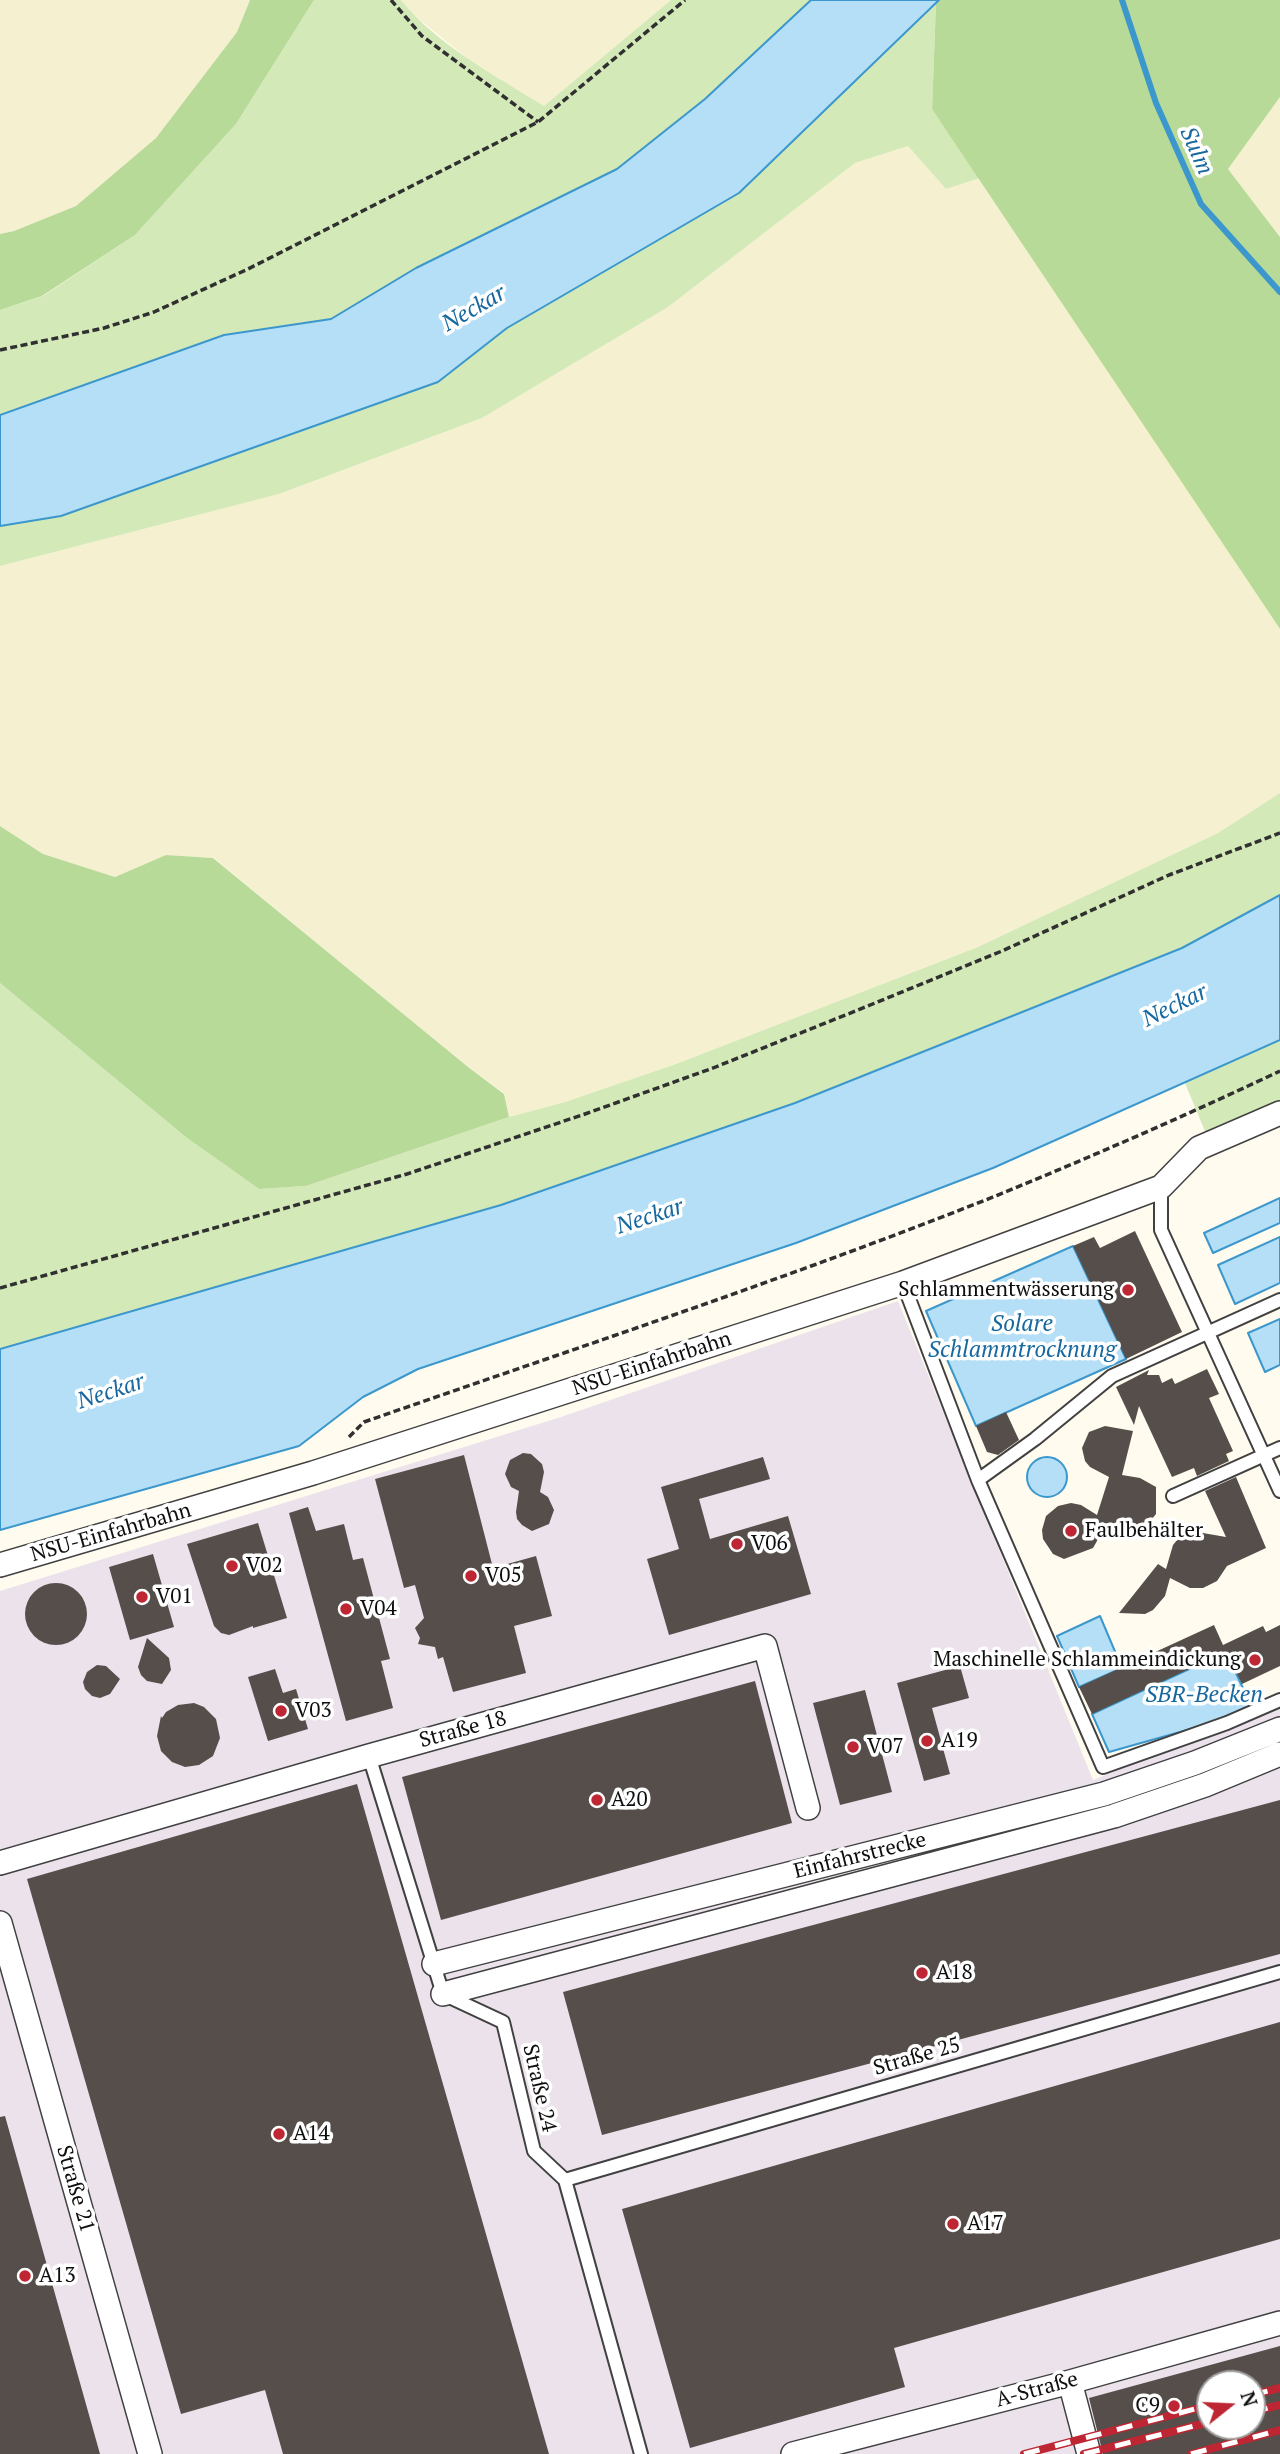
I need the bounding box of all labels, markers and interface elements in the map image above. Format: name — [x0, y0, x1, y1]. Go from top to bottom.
water label: Sulm — [1173, 123, 1219, 179]
water label: Neckar — [437, 280, 511, 338]
water label: Neckar — [1138, 979, 1212, 1033]
water label: Neckar — [613, 1193, 687, 1241]
place label: Schlammentwässerung — [898, 1277, 1114, 1303]
marker: Schlammentwässerung — [1120, 1282, 1136, 1298]
water label: Solare Schlammtrocknung — [928, 1310, 1116, 1364]
street label: NSU-Einfahrbahn — [569, 1326, 735, 1402]
water label: Neckar — [74, 1368, 148, 1416]
street label: NSU-Einfahrbahn — [28, 1498, 194, 1568]
place label: Faulbehälter — [1085, 1518, 1203, 1544]
marker: Faulbehälter — [1063, 1523, 1079, 1539]
place label: V06 — [751, 1531, 788, 1557]
marker: V06 — [729, 1536, 745, 1552]
place label: V02 — [246, 1553, 283, 1579]
marker: V02 — [224, 1558, 240, 1574]
place label: V05 — [485, 1563, 522, 1589]
marker: V05 — [463, 1568, 479, 1584]
place label: V01 — [156, 1584, 193, 1610]
marker: V01 — [134, 1589, 150, 1605]
place label: V04 — [360, 1596, 397, 1622]
marker: V04 — [338, 1601, 354, 1617]
place label: Maschinelle Schlammeindickung — [933, 1647, 1241, 1673]
marker: Maschinelle Schlammeindickung — [1247, 1652, 1263, 1668]
water label: SBR-Becken — [1145, 1681, 1263, 1709]
place label: V03 — [295, 1698, 332, 1724]
marker: V03 — [273, 1703, 289, 1719]
street label: Straße 18 — [417, 1706, 509, 1754]
place label: A19 — [941, 1728, 978, 1754]
marker: A19 — [919, 1733, 935, 1749]
place label: V07 — [867, 1734, 904, 1760]
marker: V07 — [845, 1739, 861, 1755]
place label: A20 — [611, 1787, 648, 1813]
marker: A20 — [589, 1792, 605, 1808]
street label: Einfahrstrecke — [791, 1827, 929, 1885]
place label: A18 — [936, 1960, 973, 1986]
marker: A18 — [914, 1965, 930, 1981]
street label: Straße 25 — [871, 2033, 963, 2081]
street label: Straße 24 — [517, 2042, 561, 2134]
place label: A14 — [293, 2121, 330, 2147]
marker: A14 — [271, 2126, 287, 2142]
street label: Straße 21 — [51, 2143, 99, 2235]
place label: A17 — [967, 2211, 1004, 2237]
marker: A17 — [945, 2216, 961, 2232]
place label: A13 — [39, 2263, 76, 2289]
marker: A13 — [17, 2268, 33, 2284]
street label: A-Straße — [993, 2367, 1081, 2413]
north arrow — [1196, 2370, 1266, 2440]
text: N — [1235, 2388, 1264, 2410]
place label: C9 — [1135, 2393, 1160, 2419]
marker: C9 — [1166, 2398, 1182, 2414]

